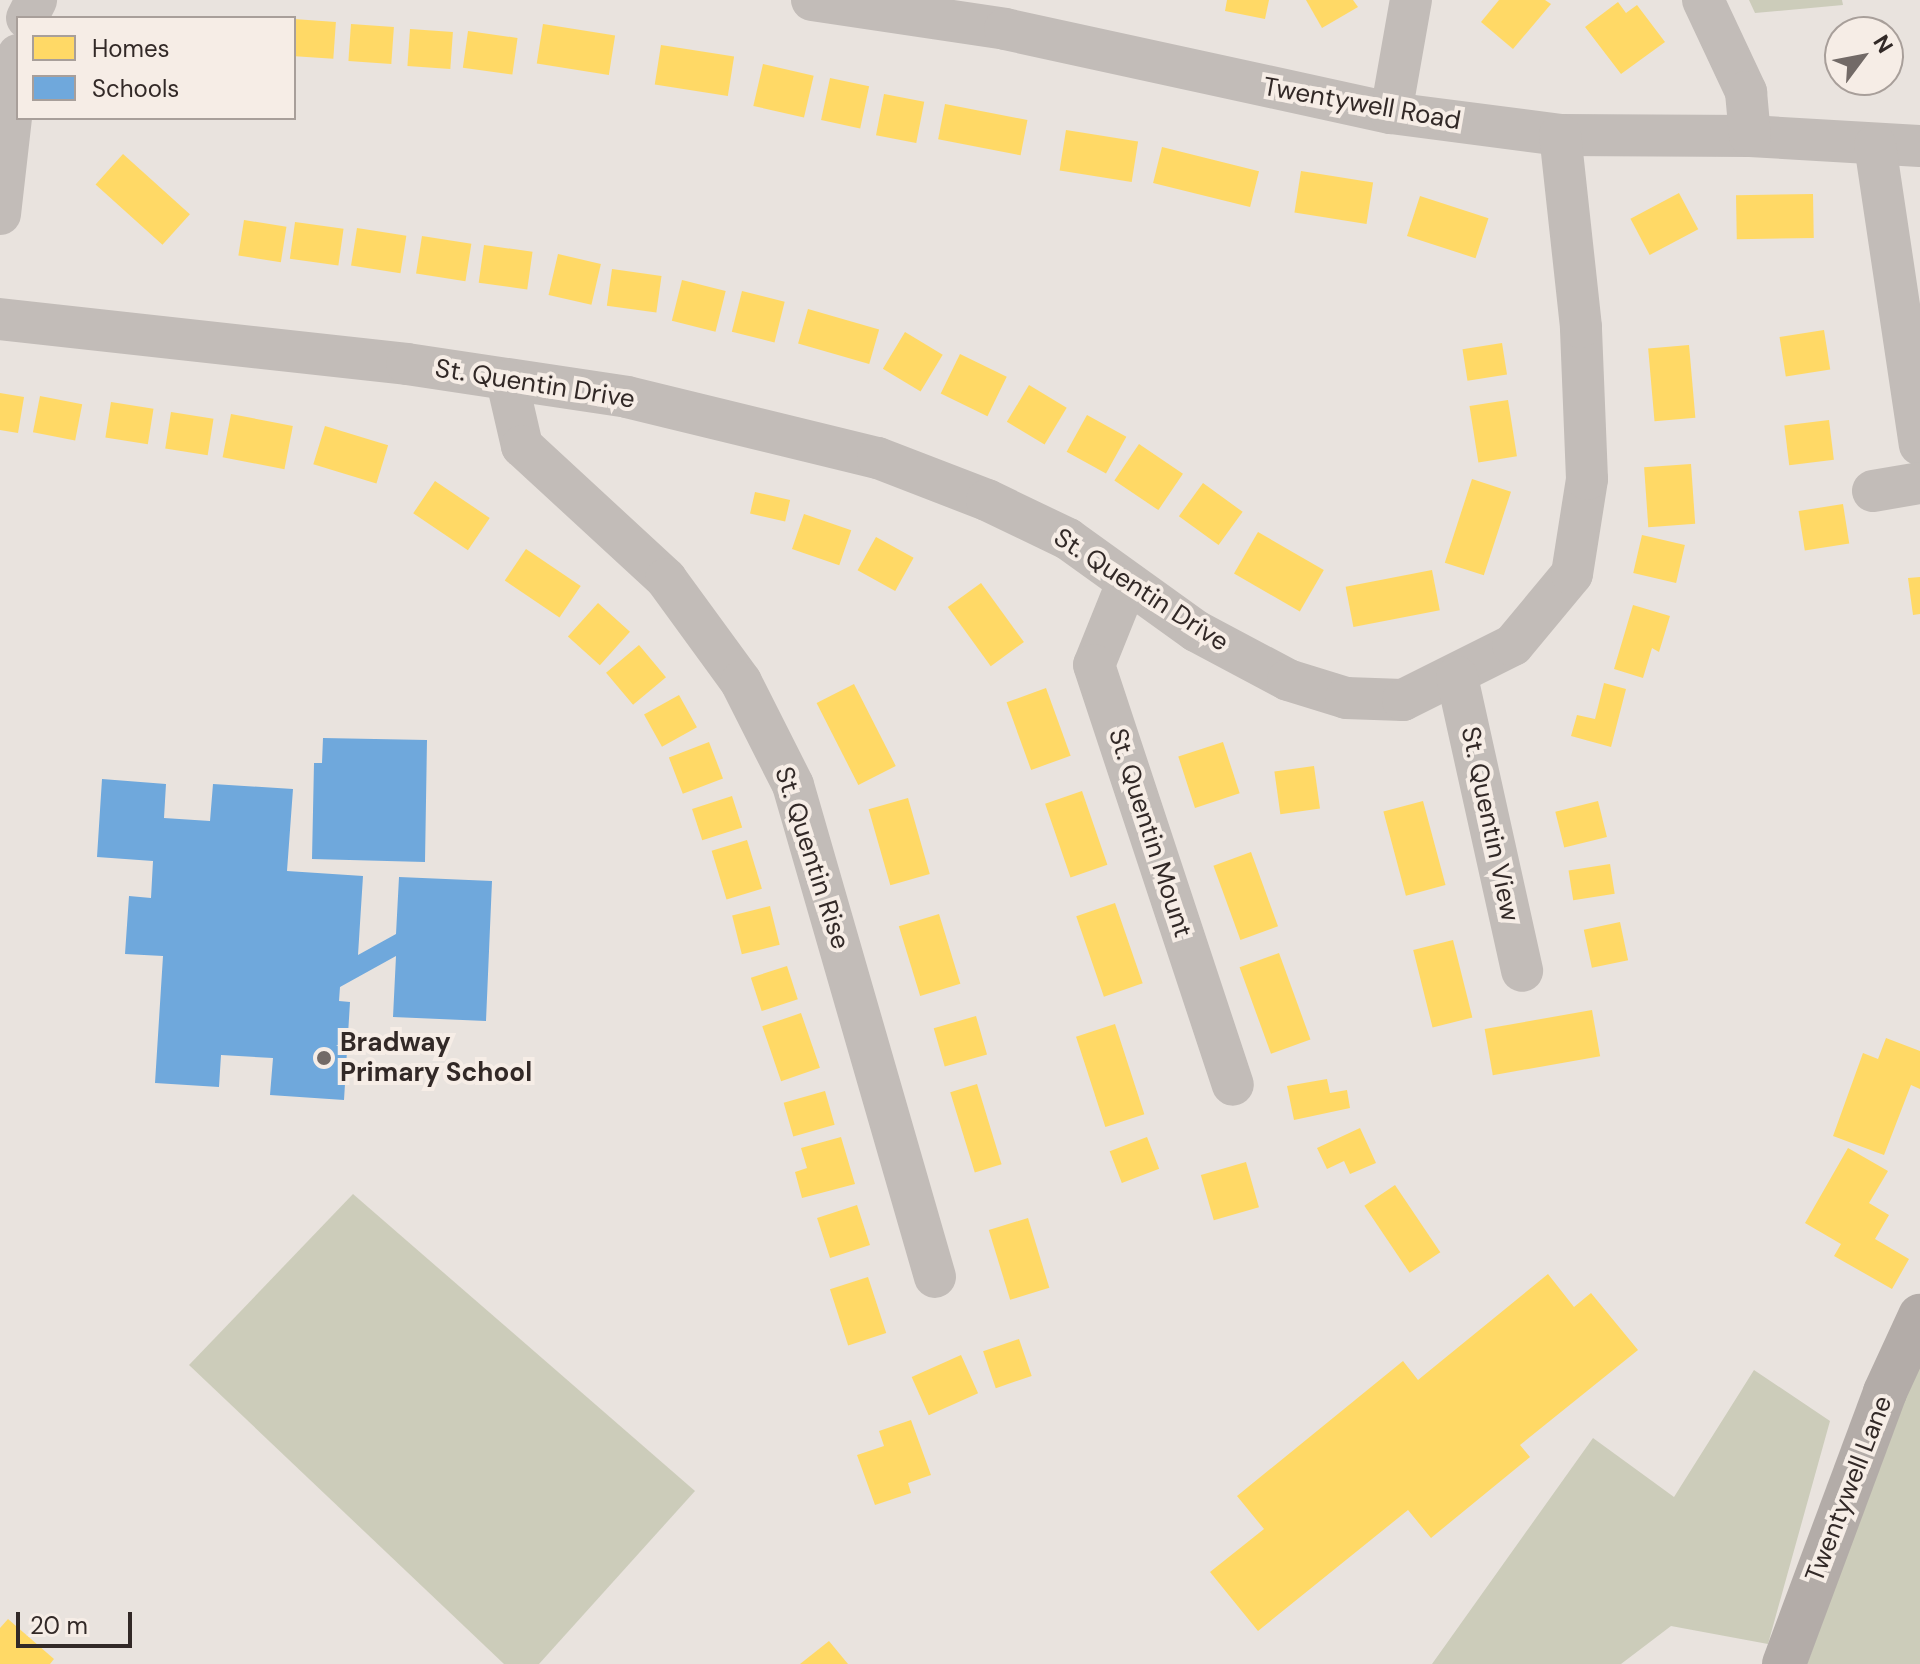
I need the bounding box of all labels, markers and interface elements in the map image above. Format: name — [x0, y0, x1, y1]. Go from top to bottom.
legend — [16, 16, 296, 120]
north arrow — [1824, 16, 1904, 96]
text: N — [1867, 30, 1900, 59]
text: Homes — [92, 33, 170, 64]
street label: Twentywell Road — [1261, 71, 1463, 137]
text: Schools — [92, 73, 179, 104]
street label: St. Quentin Drive — [433, 353, 637, 415]
street label: St. Quentin Drive — [1048, 522, 1234, 658]
street label: St. Quentin View — [1454, 724, 1526, 924]
street label: St. Quentin Mount — [1102, 725, 1198, 941]
street label: St. Quentin Rise — [768, 763, 856, 953]
place label: Bradway Primary School — [340, 1027, 532, 1088]
marker: Bradway Primary School — [315, 1049, 333, 1067]
street label: Twentywell Lane — [1799, 1391, 1899, 1587]
scale bar — [20, 1596, 136, 1646]
text: 20 m — [30, 1610, 88, 1641]

